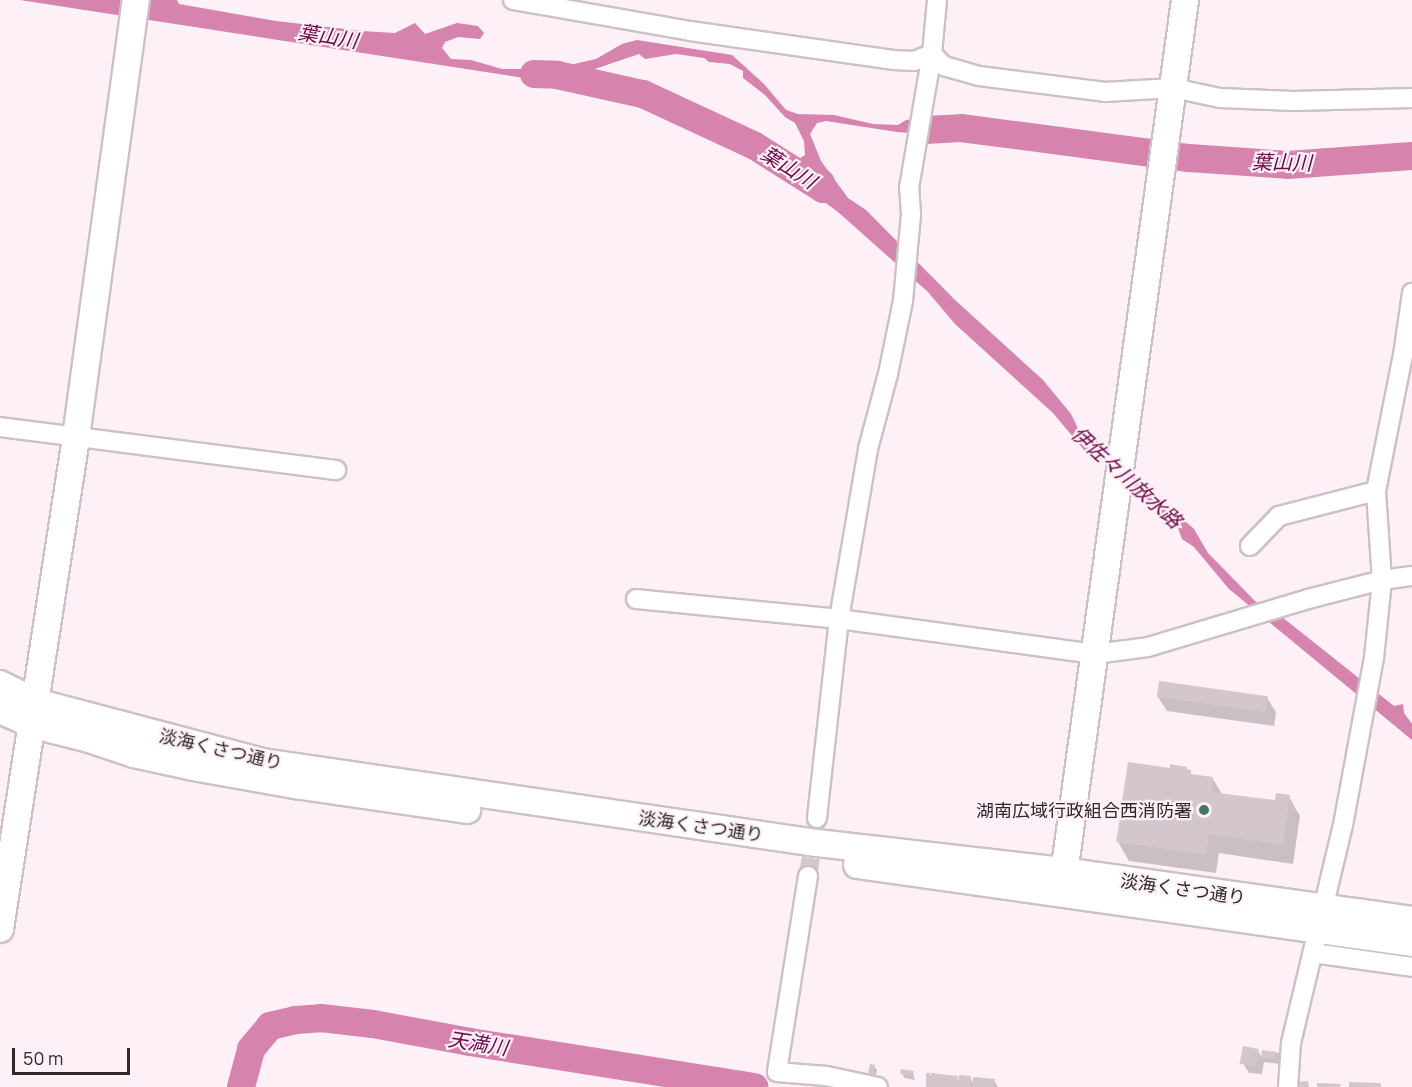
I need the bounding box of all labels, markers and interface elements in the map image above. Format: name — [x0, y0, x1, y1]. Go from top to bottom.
water label: 葉山川 — [296, 19, 360, 53]
water label: 葉山川 — [757, 141, 821, 193]
water label: 葉山川 — [1252, 149, 1312, 175]
water label: 伊佐々川放水路 — [1067, 421, 1187, 533]
street label: 淡海くさつ通り — [157, 724, 285, 774]
place label: 湖南広域行政組合西消防署 — [976, 799, 1192, 821]
marker: 湖南広域行政組合西消防署 — [1197, 803, 1211, 817]
street label: 淡海くさつ通り — [637, 807, 765, 845]
street label: 淡海くさつ通り — [1119, 870, 1247, 908]
water label: 天満川 — [446, 1026, 510, 1060]
scale bar — [15, 1036, 134, 1074]
text: 50 m — [23, 1046, 63, 1070]

